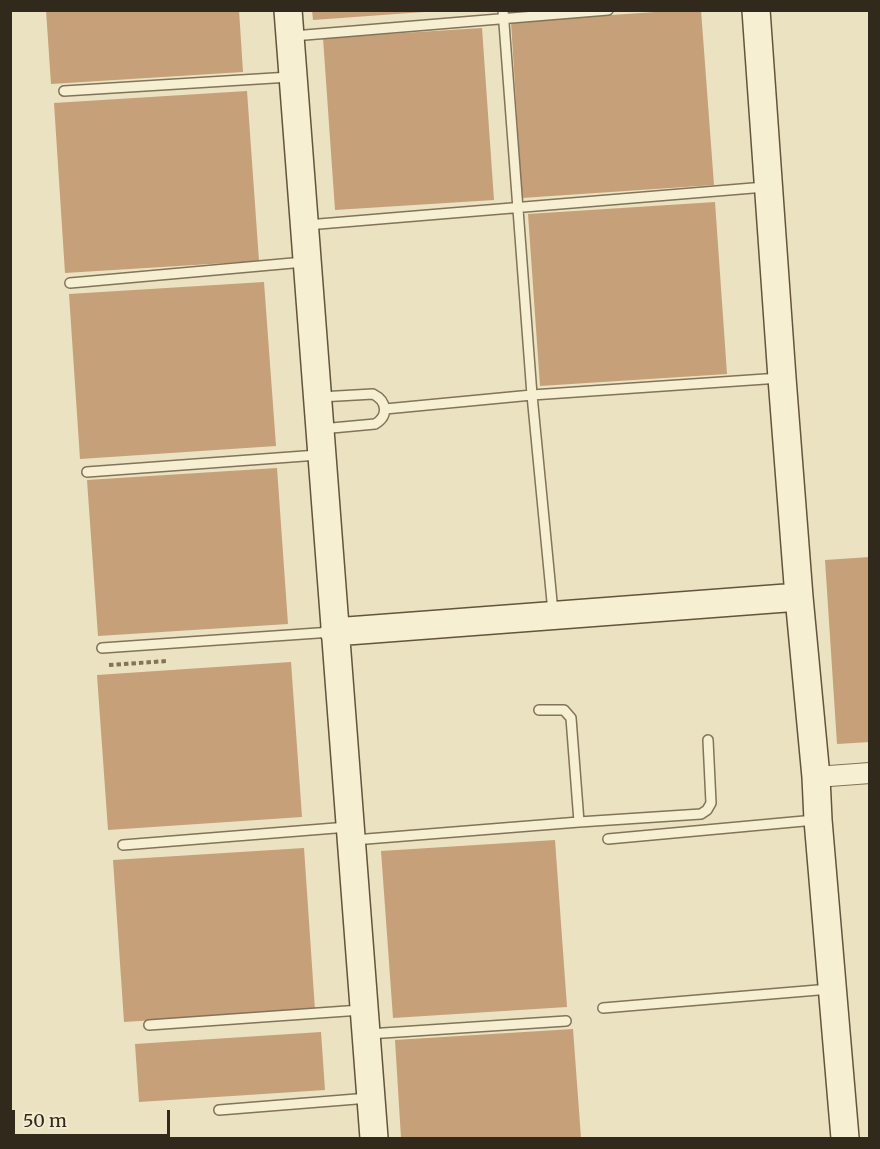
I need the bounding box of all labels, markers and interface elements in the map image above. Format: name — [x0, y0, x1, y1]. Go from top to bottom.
scale bar — [15, 1098, 172, 1136]
text: 50 m — [23, 1109, 67, 1132]

